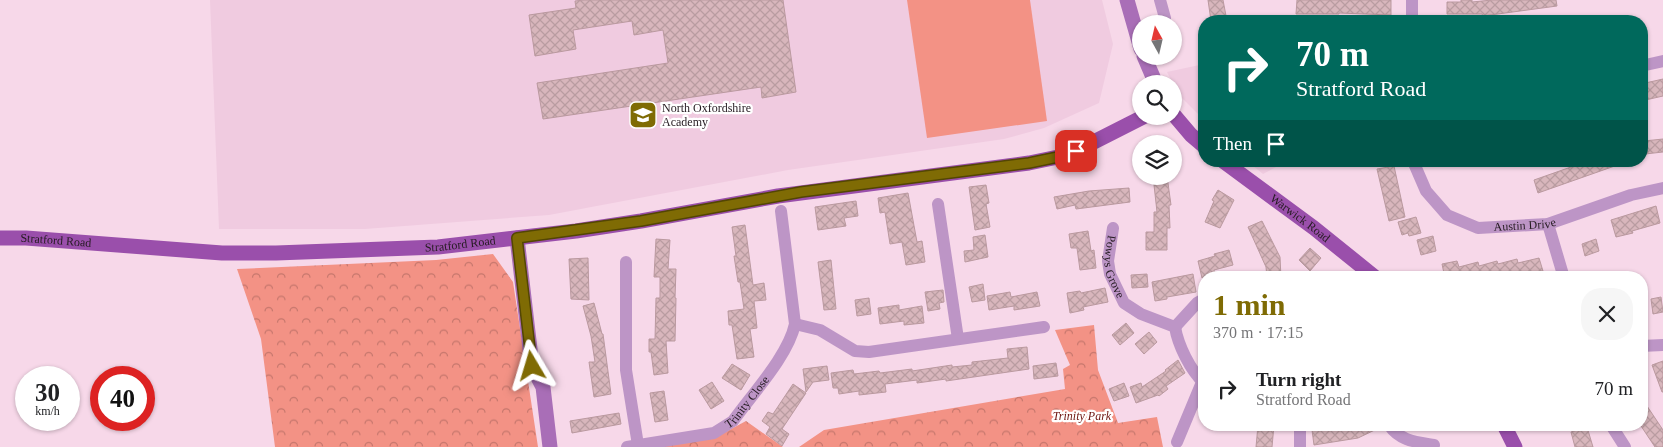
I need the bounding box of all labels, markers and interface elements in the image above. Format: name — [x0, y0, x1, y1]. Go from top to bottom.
north arrow — [1132, 15, 1182, 65]
map controls — [1132, 15, 1182, 185]
icon: right — [1213, 35, 1278, 100]
text: 70 m — [1296, 35, 1369, 74]
button: search — [1132, 75, 1182, 125]
text: Stratford Road — [1296, 76, 1426, 101]
school or university icon: North Oxfordshire Academy — [628, 100, 658, 130]
place label: North Oxfordshire Academy — [662, 101, 751, 129]
pin — [1055, 130, 1097, 172]
icon: arrive — [1262, 130, 1290, 158]
text: Then — [1213, 133, 1252, 154]
button: layers — [1132, 135, 1182, 185]
icon: arrive — [1062, 137, 1090, 165]
street label: Warwick Road — [1267, 191, 1333, 245]
street label: Austin Drive — [1493, 215, 1558, 234]
street label: Stratford Road — [20, 231, 92, 250]
street label: Stratford Road — [425, 233, 496, 254]
street label: Powys Grove — [1101, 234, 1128, 300]
text: 1 min — [1213, 288, 1286, 321]
button: close — [1581, 288, 1633, 340]
text: 370 m · 17:15 — [1213, 324, 1303, 341]
position arrow — [505, 339, 557, 391]
speed limit sign: 40 — [90, 366, 155, 431]
text: Turn right — [1256, 369, 1341, 390]
street label: Trinity Close — [722, 373, 772, 431]
icon: right — [1213, 375, 1241, 403]
text: 70 m — [1594, 378, 1633, 399]
text: 30 — [35, 379, 60, 406]
text: Stratford Road — [1256, 391, 1351, 408]
text: km/h — [35, 404, 60, 418]
park label: Trinity Park — [1053, 409, 1112, 423]

